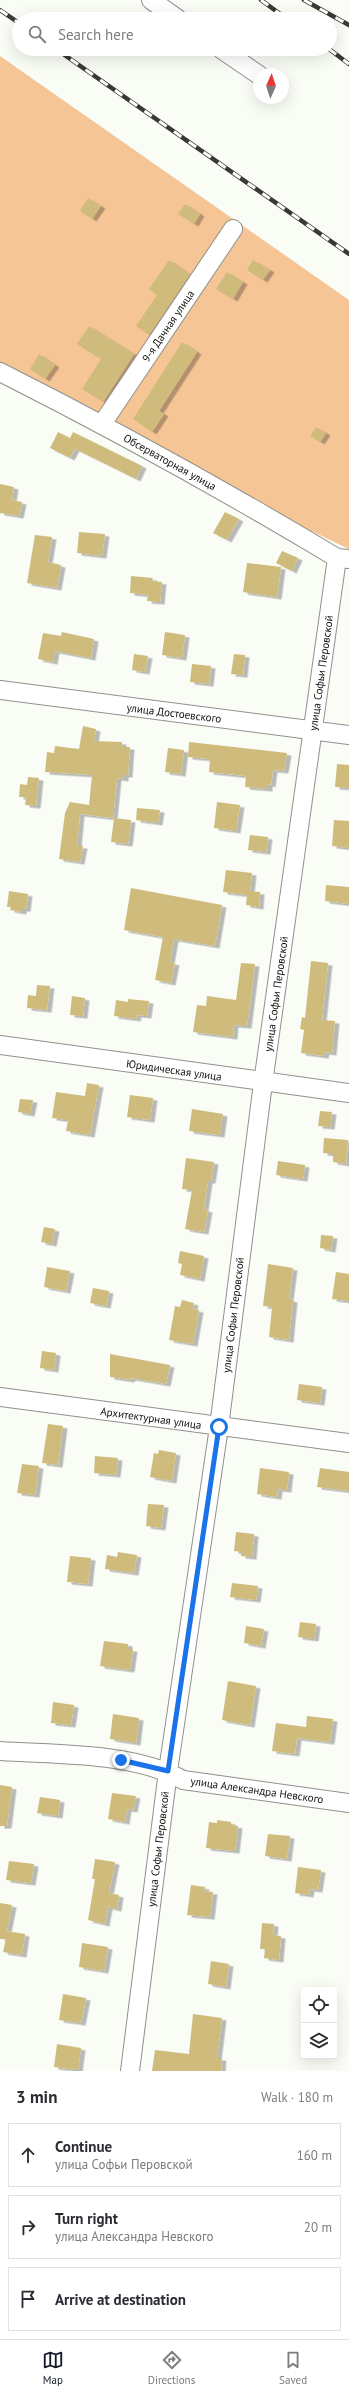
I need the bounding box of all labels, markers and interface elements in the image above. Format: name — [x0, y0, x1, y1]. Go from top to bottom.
search box — [12, 12, 337, 56]
icon: search — [26, 23, 48, 45]
text: Search here — [58, 25, 134, 44]
north arrow — [253, 68, 289, 104]
street label: 9-я Дачная улица — [139, 287, 197, 365]
street label: Обсерваторная улица — [121, 431, 219, 493]
street label: улица Софьи Перовской — [306, 614, 336, 732]
street label: улица Достоевского — [126, 700, 222, 726]
street label: улица Софьи Перовской — [261, 935, 291, 1053]
street label: Юридическая улица — [125, 1056, 223, 1084]
street label: улица Софьи Перовской — [219, 1256, 247, 1374]
street label: Архитектурная улица — [100, 1404, 202, 1432]
route start — [210, 1418, 228, 1436]
route end — [112, 1751, 130, 1769]
street label: улица Александра Невского — [190, 1774, 324, 1806]
street label: улица Софьи Перовской — [144, 1790, 172, 1908]
map controls — [301, 1987, 337, 2059]
button: locate — [301, 1987, 337, 2023]
button: layers — [301, 2023, 337, 2059]
text: 3 min — [16, 2086, 57, 2108]
text: Walk · 180 m — [261, 2089, 333, 2106]
text: Continue — [55, 2137, 112, 2156]
icon: ahead — [17, 2144, 39, 2166]
text: 160 m — [297, 2147, 332, 2164]
text: улица Софьи Перовской — [55, 2156, 193, 2173]
text: Turn right — [55, 2209, 118, 2228]
icon: right — [17, 2216, 39, 2238]
text: 20 m — [304, 2219, 332, 2236]
text: улица Александра Невского — [55, 2228, 213, 2245]
icon: arrive — [17, 2288, 39, 2310]
text: Arrive at destination — [55, 2290, 186, 2309]
tab: Map — [42, 2349, 64, 2387]
tab: Directions — [148, 2349, 195, 2387]
tab: Saved — [279, 2349, 307, 2387]

